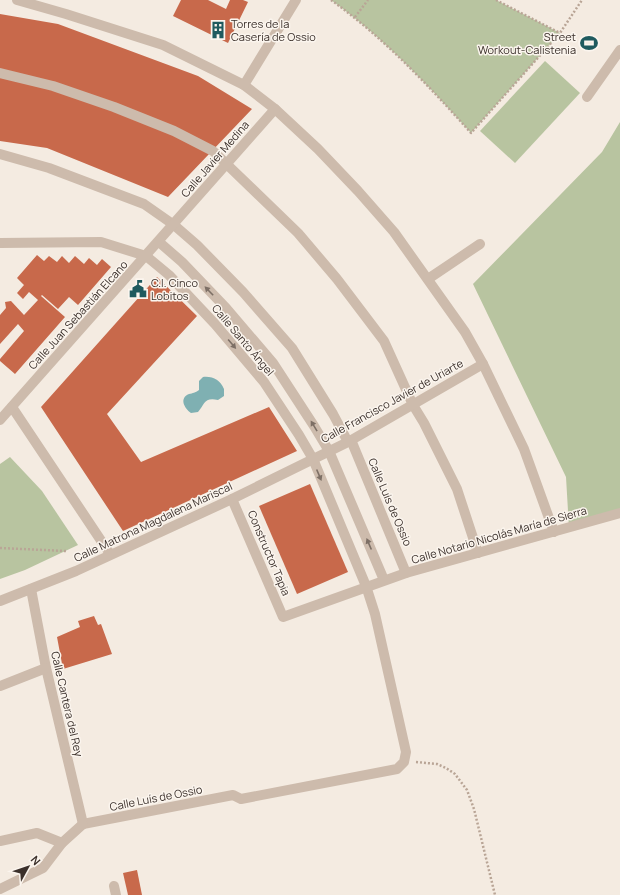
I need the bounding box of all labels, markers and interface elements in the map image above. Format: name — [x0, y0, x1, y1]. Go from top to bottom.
place label: Torres de la Casería de Ossio — [231, 16, 316, 44]
building icon: Torres de la Casería de Ossio — [208, 20, 228, 40]
place label: Street Workout-Calistenia — [478, 29, 576, 57]
sports icon: Street Workout-Calistenia — [579, 33, 599, 53]
street label: Calle Javier Medina — [177, 117, 252, 200]
street label: Calle Juan Sebastián Elcano — [25, 257, 131, 372]
place label: C.I. Cinco Lobitos — [151, 275, 199, 303]
public building icon: C.I. Cinco Lobitos — [128, 279, 148, 299]
one-way arrow — [204, 286, 214, 296]
street label: Calle Santo Ángel — [209, 301, 278, 379]
one-way arrow — [227, 339, 236, 349]
street label: Calle Francisco Javier de Uriarte — [318, 355, 466, 446]
one-way arrow — [311, 420, 318, 432]
street label: Calle Luis de Ossio — [365, 456, 416, 549]
one-way arrow — [317, 469, 323, 481]
street label: Calle Matrona Magdalena Mariscal — [71, 478, 234, 565]
street label: Calle Notario Nicolás María de Sierra — [409, 502, 588, 567]
street label: Constructor Tapia — [245, 508, 294, 598]
one-way arrow — [365, 538, 371, 550]
street label: Calle Cantera del Rey — [48, 650, 87, 758]
street label: Calle Luís de Ossio — [108, 781, 204, 814]
north arrow — [8, 847, 48, 887]
text: N — [28, 852, 44, 868]

